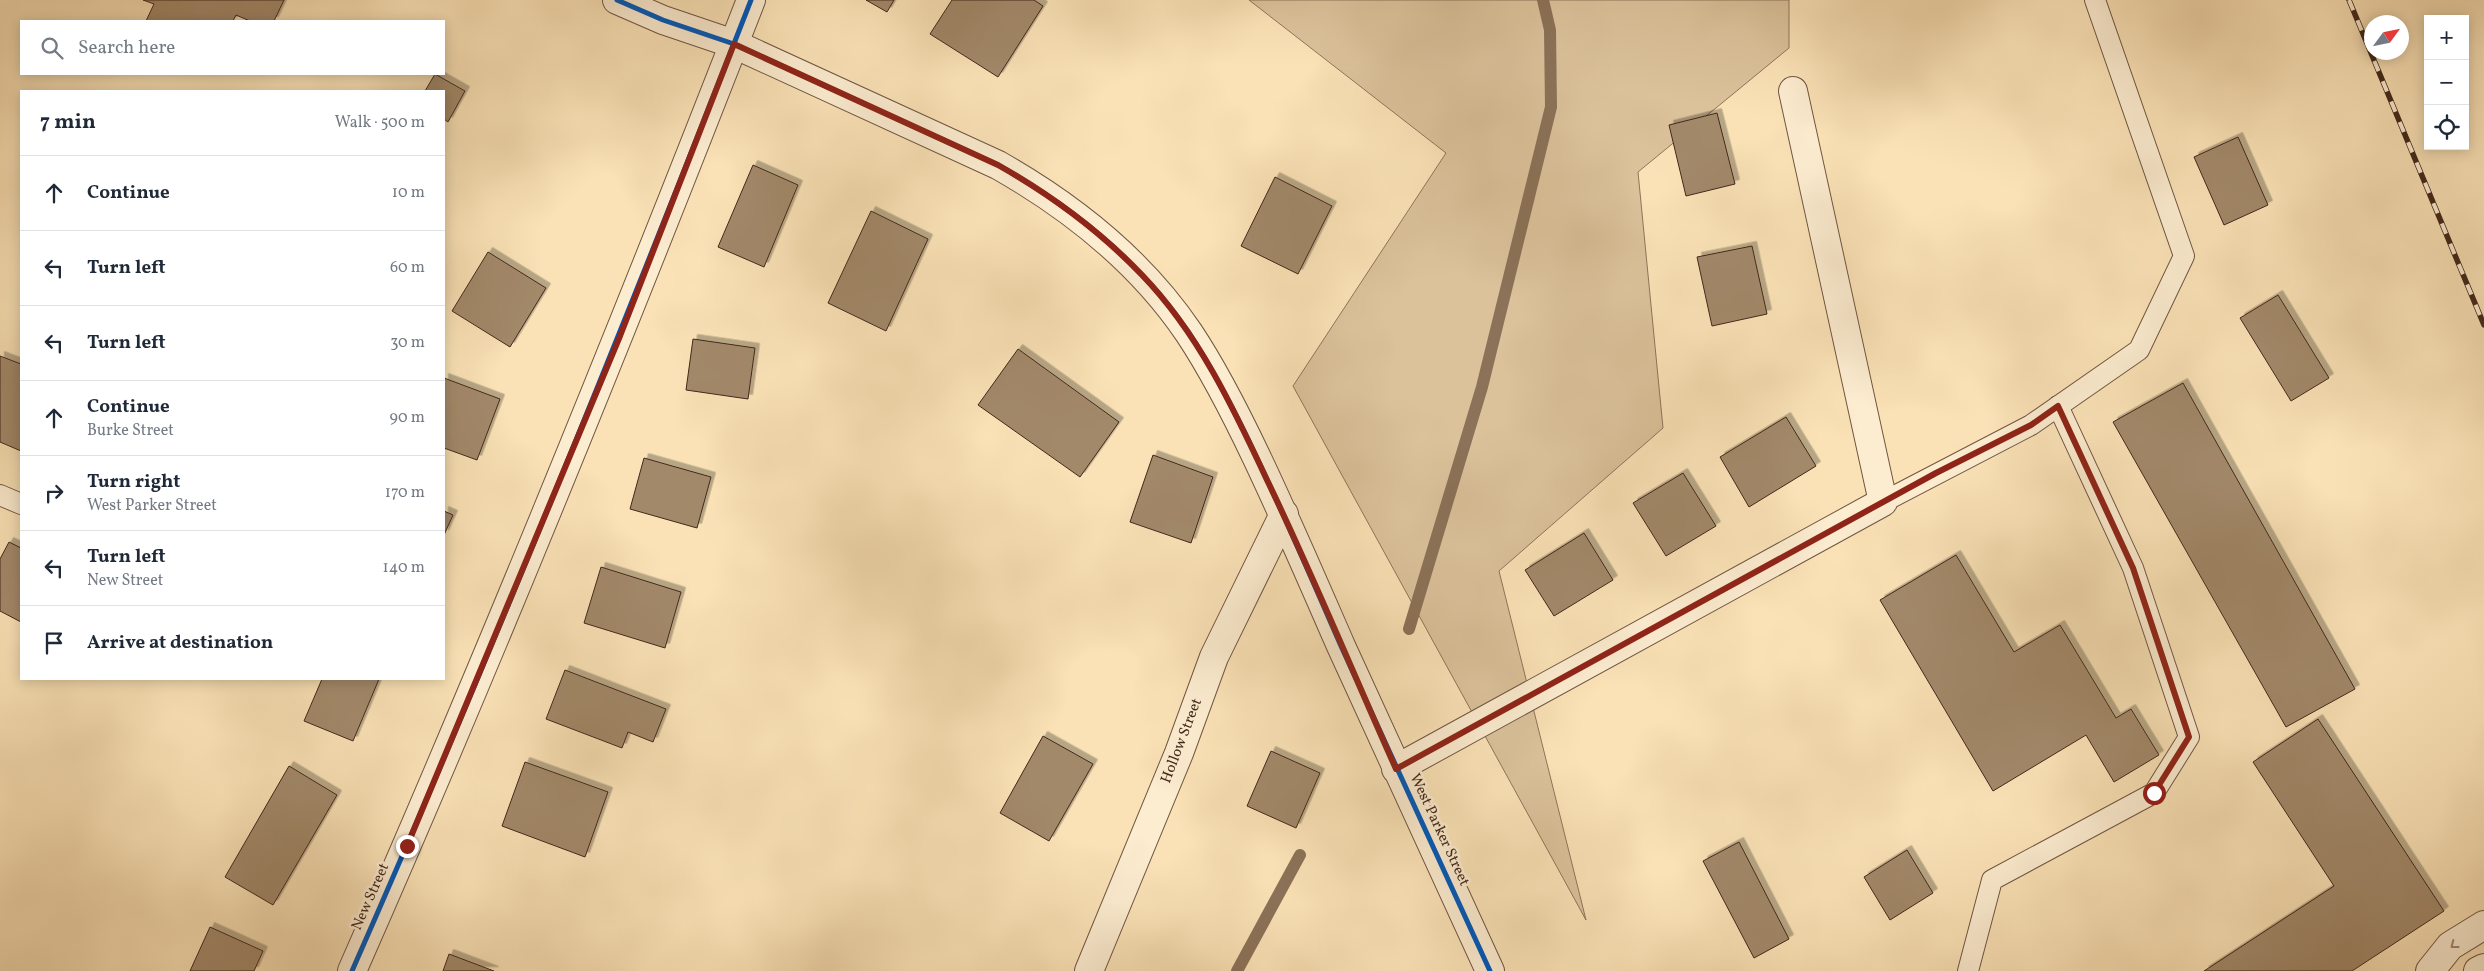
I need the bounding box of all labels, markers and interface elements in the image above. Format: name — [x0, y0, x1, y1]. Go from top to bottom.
north arrow — [2364, 15, 2409, 60]
map controls — [2424, 15, 2469, 150]
button: + — [2424, 15, 2469, 60]
search box — [20, 20, 445, 75]
icon: search — [38, 34, 66, 62]
text: Search here — [78, 35, 175, 61]
button: − — [2424, 60, 2469, 105]
button: locate — [2424, 105, 2469, 150]
text: 7 min — [40, 108, 96, 137]
text: Walk · 500 m — [335, 112, 425, 134]
icon: ahead — [40, 179, 68, 207]
text: Continue — [87, 180, 170, 206]
text: 10 m — [392, 182, 425, 204]
icon: left — [40, 254, 68, 282]
text: Turn left — [87, 255, 166, 281]
text: 60 m — [390, 257, 425, 279]
icon: left — [40, 329, 68, 357]
text: Turn left — [87, 330, 166, 356]
text: 30 m — [390, 332, 425, 354]
text: Continue — [87, 394, 170, 420]
icon: ahead — [40, 404, 68, 432]
text: 90 m — [389, 407, 425, 429]
text: Burke Street — [87, 420, 174, 442]
text: Turn right — [87, 469, 180, 495]
icon: right — [40, 479, 68, 507]
text: 170 m — [385, 482, 425, 504]
text: West Parker Street — [87, 495, 217, 517]
text: Turn left — [87, 544, 166, 570]
icon: left — [40, 554, 68, 582]
text: 140 m — [383, 557, 425, 579]
text: New Street — [87, 570, 163, 592]
icon: arrive — [40, 629, 68, 657]
text: Arrive at destination — [87, 630, 273, 656]
street label: Hollow Street — [1156, 696, 1208, 786]
street label: West Parker Street — [1404, 770, 1474, 890]
route start — [2143, 782, 2166, 805]
route end — [396, 835, 419, 858]
street label: New Street — [347, 860, 395, 934]
one-way arrow — [2450, 939, 2460, 948]

